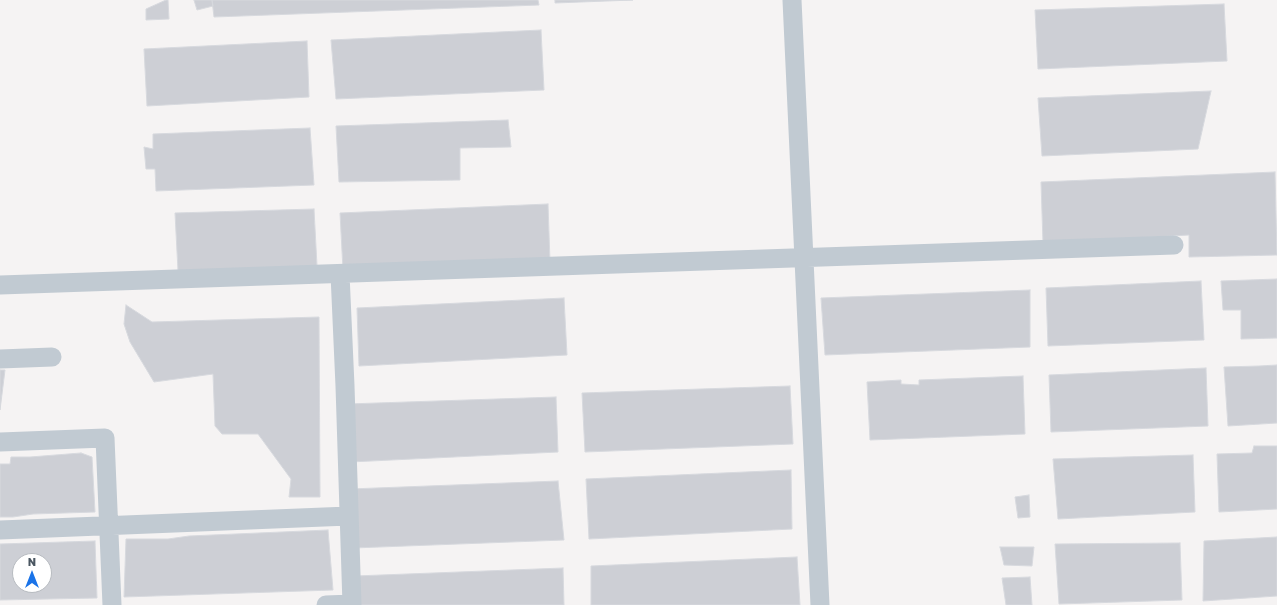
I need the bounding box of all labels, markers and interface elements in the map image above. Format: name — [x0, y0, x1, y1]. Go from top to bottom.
north arrow — [12, 553, 52, 593]
text: N — [28, 555, 36, 568]

